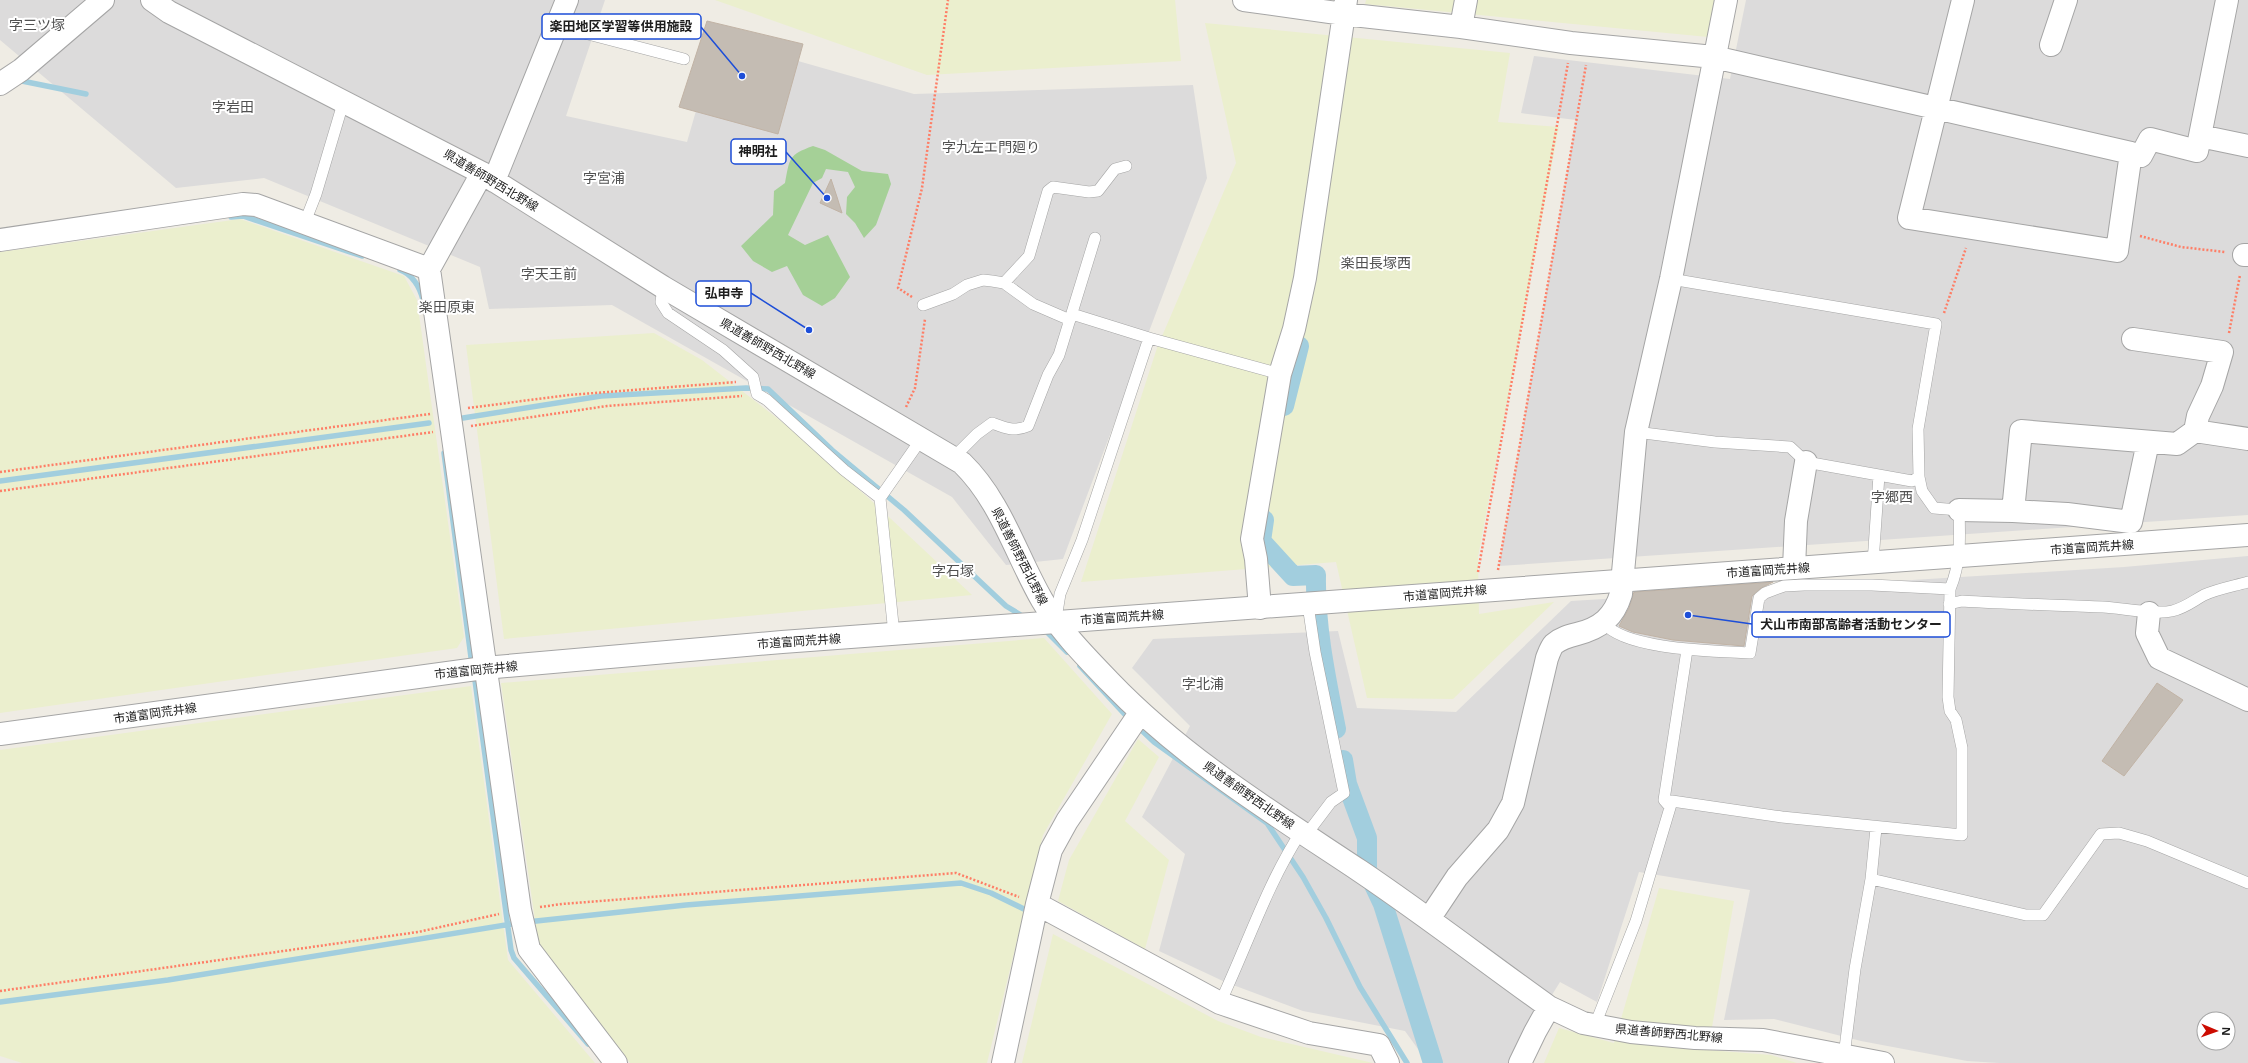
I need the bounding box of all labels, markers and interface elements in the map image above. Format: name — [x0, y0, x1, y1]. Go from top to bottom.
callout: 楽田地区学習等供用施設 — [542, 14, 701, 39]
district label: 字三ツ塚 — [9, 15, 65, 34]
text: 楽田地区学習等供用施設 — [549, 17, 693, 35]
district label: 字岩田 — [212, 97, 254, 116]
district label: 字九左エ門廻り — [942, 137, 1040, 156]
callout: 神明社 — [731, 139, 786, 164]
text: 神明社 — [738, 142, 778, 160]
street label: 県道善師野西北野線 — [440, 145, 542, 215]
district label: 字宮浦 — [583, 168, 625, 187]
district label: 楽田長塚西 — [1341, 253, 1411, 272]
district label: 字天王前 — [521, 264, 577, 283]
callout: 弘申寺 — [696, 281, 751, 306]
text: 弘申寺 — [704, 284, 744, 302]
district label: 楽田原東 — [419, 297, 475, 316]
street label: 県道善師野西北野線 — [717, 314, 819, 382]
district label: 字郷西 — [1871, 487, 1913, 506]
street label: 県道善師野西北野線 — [988, 504, 1052, 608]
street label: 市道富岡荒井線 — [2050, 536, 2134, 558]
street label: 市道富岡荒井線 — [1726, 559, 1810, 581]
district label: 字石塚 — [932, 561, 974, 580]
street label: 市道富岡荒井線 — [1402, 581, 1488, 605]
street label: 市道富岡荒井線 — [1080, 606, 1164, 628]
callout: 犬山市南部高齢者活動センター — [1752, 612, 1950, 637]
text: 犬山市南部高齢者活動センター — [1760, 615, 1942, 633]
street label: 市道富岡荒井線 — [757, 630, 841, 652]
street label: 市道富岡荒井線 — [433, 657, 519, 683]
district label: 字北浦 — [1182, 674, 1224, 693]
street label: 市道富岡荒井線 — [112, 699, 198, 727]
street label: 県道善師野西北野線 — [1200, 757, 1298, 833]
north arrow — [2196, 1011, 2236, 1051]
street label: 県道善師野西北野線 — [1614, 1020, 1724, 1046]
text: N — [2219, 1027, 2234, 1036]

